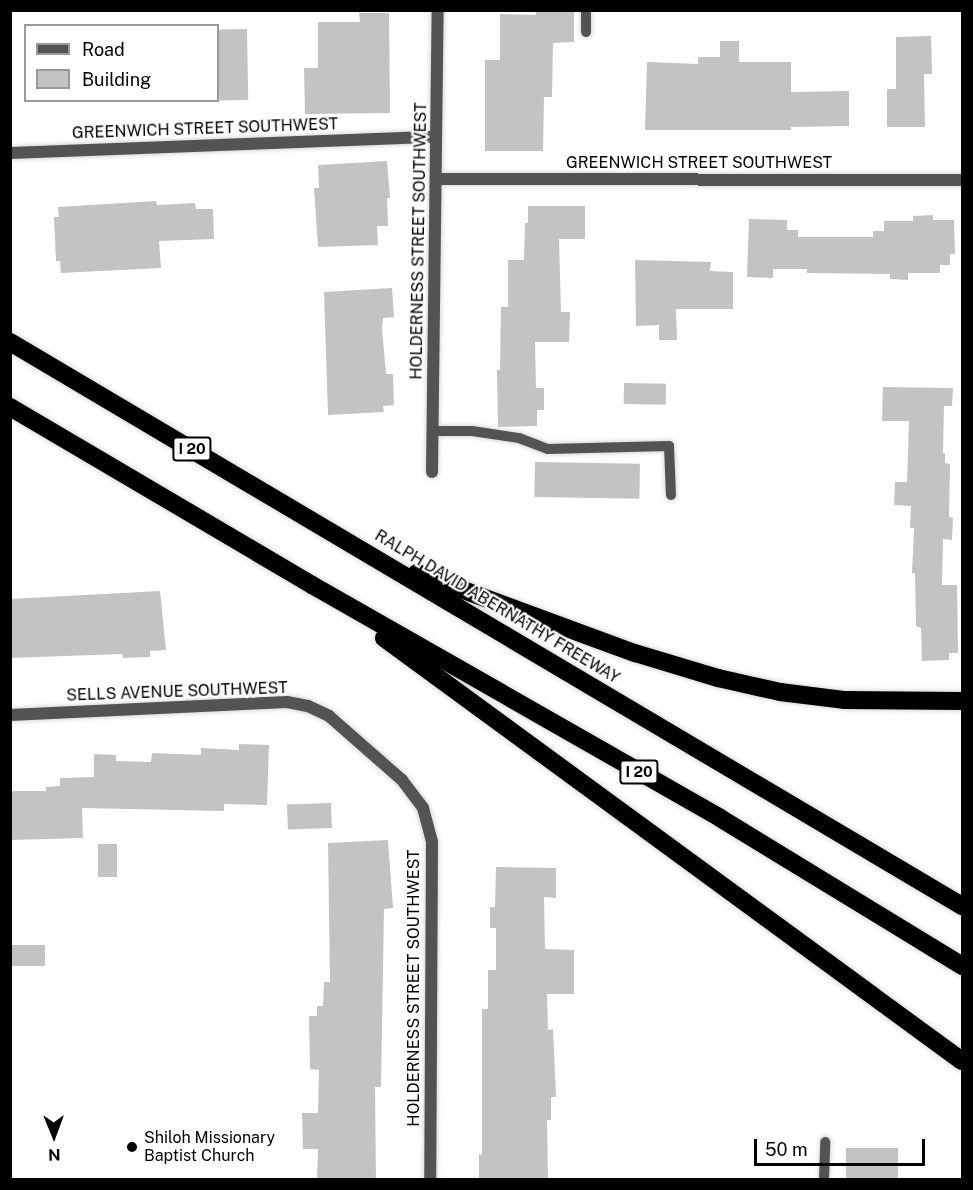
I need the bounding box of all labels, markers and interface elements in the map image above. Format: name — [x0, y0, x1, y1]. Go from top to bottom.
legend — [24, 24, 219, 102]
text: Road — [82, 39, 125, 60]
text: Building — [82, 69, 151, 90]
street label: HOLDERNESS STREET SOUTHWEST — [407, 102, 431, 380]
street label: GREENWICH STREET SOUTHWEST — [72, 115, 338, 143]
street label: GREENWICH STREET SOUTHWEST — [566, 153, 832, 173]
road number: I 20 — [171, 437, 213, 461]
street label: RALPH DAVID ABERNATHY FREEWAY — [371, 526, 623, 688]
street label: SELLS AVENUE SOUTHWEST — [66, 679, 288, 705]
road number: I 20 — [618, 760, 660, 784]
street label: HOLDERNESS STREET SOUTHWEST — [404, 849, 424, 1127]
north arrow — [24, 1106, 84, 1166]
scale bar — [757, 1127, 928, 1165]
place label: Shiloh Missionary Baptist Church — [144, 1128, 275, 1166]
text: 50 m — [765, 1139, 808, 1160]
marker: Shiloh Missionary Baptist Church — [125, 1140, 139, 1154]
text: N — [48, 1145, 61, 1164]

